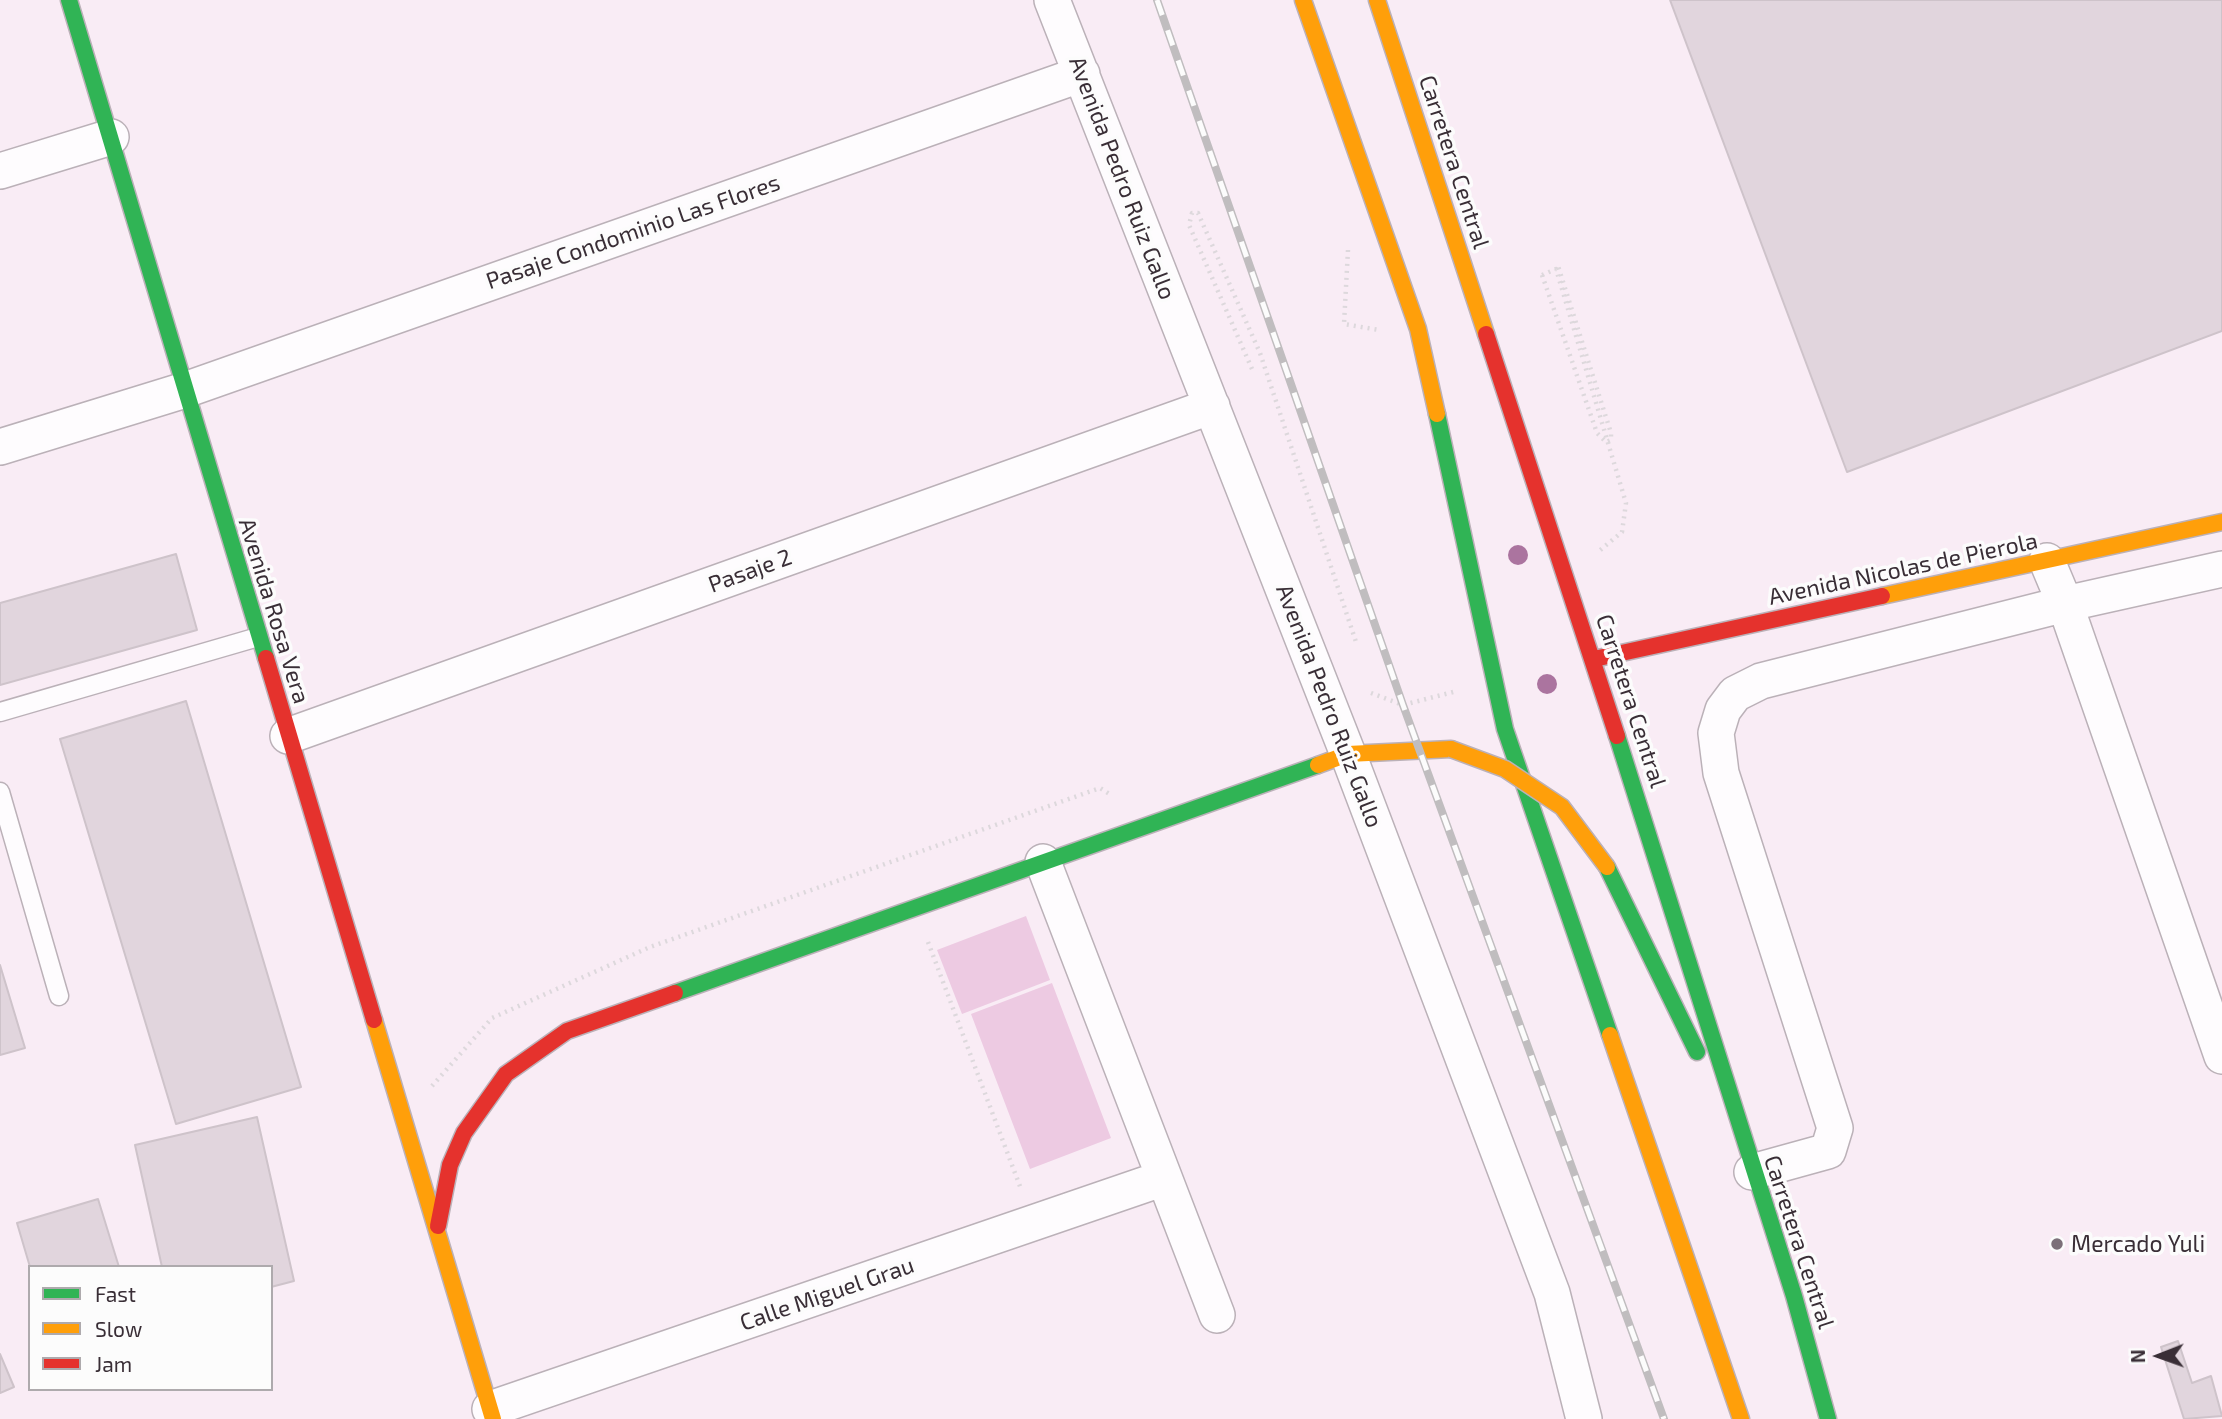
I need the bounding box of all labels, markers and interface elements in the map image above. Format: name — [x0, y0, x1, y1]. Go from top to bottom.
street label: Avenida Pedro Ruiz Gallo — [1063, 53, 1181, 303]
street label: Carretera Central — [1413, 72, 1495, 252]
street label: Pasaje Condominio Las Flores — [482, 169, 784, 295]
street label: Avenida Rosa Vera — [233, 515, 315, 707]
street label: Avenida Nicolas de Pierola — [1766, 527, 2040, 611]
street label: Pasaje 2 — [705, 543, 795, 599]
street label: Avenida Pedro Ruiz Gallo — [1270, 581, 1388, 831]
street label: Carretera Central — [1590, 611, 1672, 791]
street label: Carretera Central — [1758, 1152, 1840, 1332]
place label: Mercado Yuli — [2071, 1230, 2205, 1258]
marker: Mercado Yuli — [2049, 1236, 2065, 1252]
street label: Calle Miguel Grau — [736, 1251, 918, 1337]
legend — [28, 1265, 273, 1391]
text: Fast — [95, 1281, 136, 1306]
text: Slow — [95, 1316, 142, 1341]
north arrow — [2124, 1321, 2194, 1391]
text: N — [2126, 1349, 2149, 1363]
text: Jam — [95, 1351, 132, 1376]

